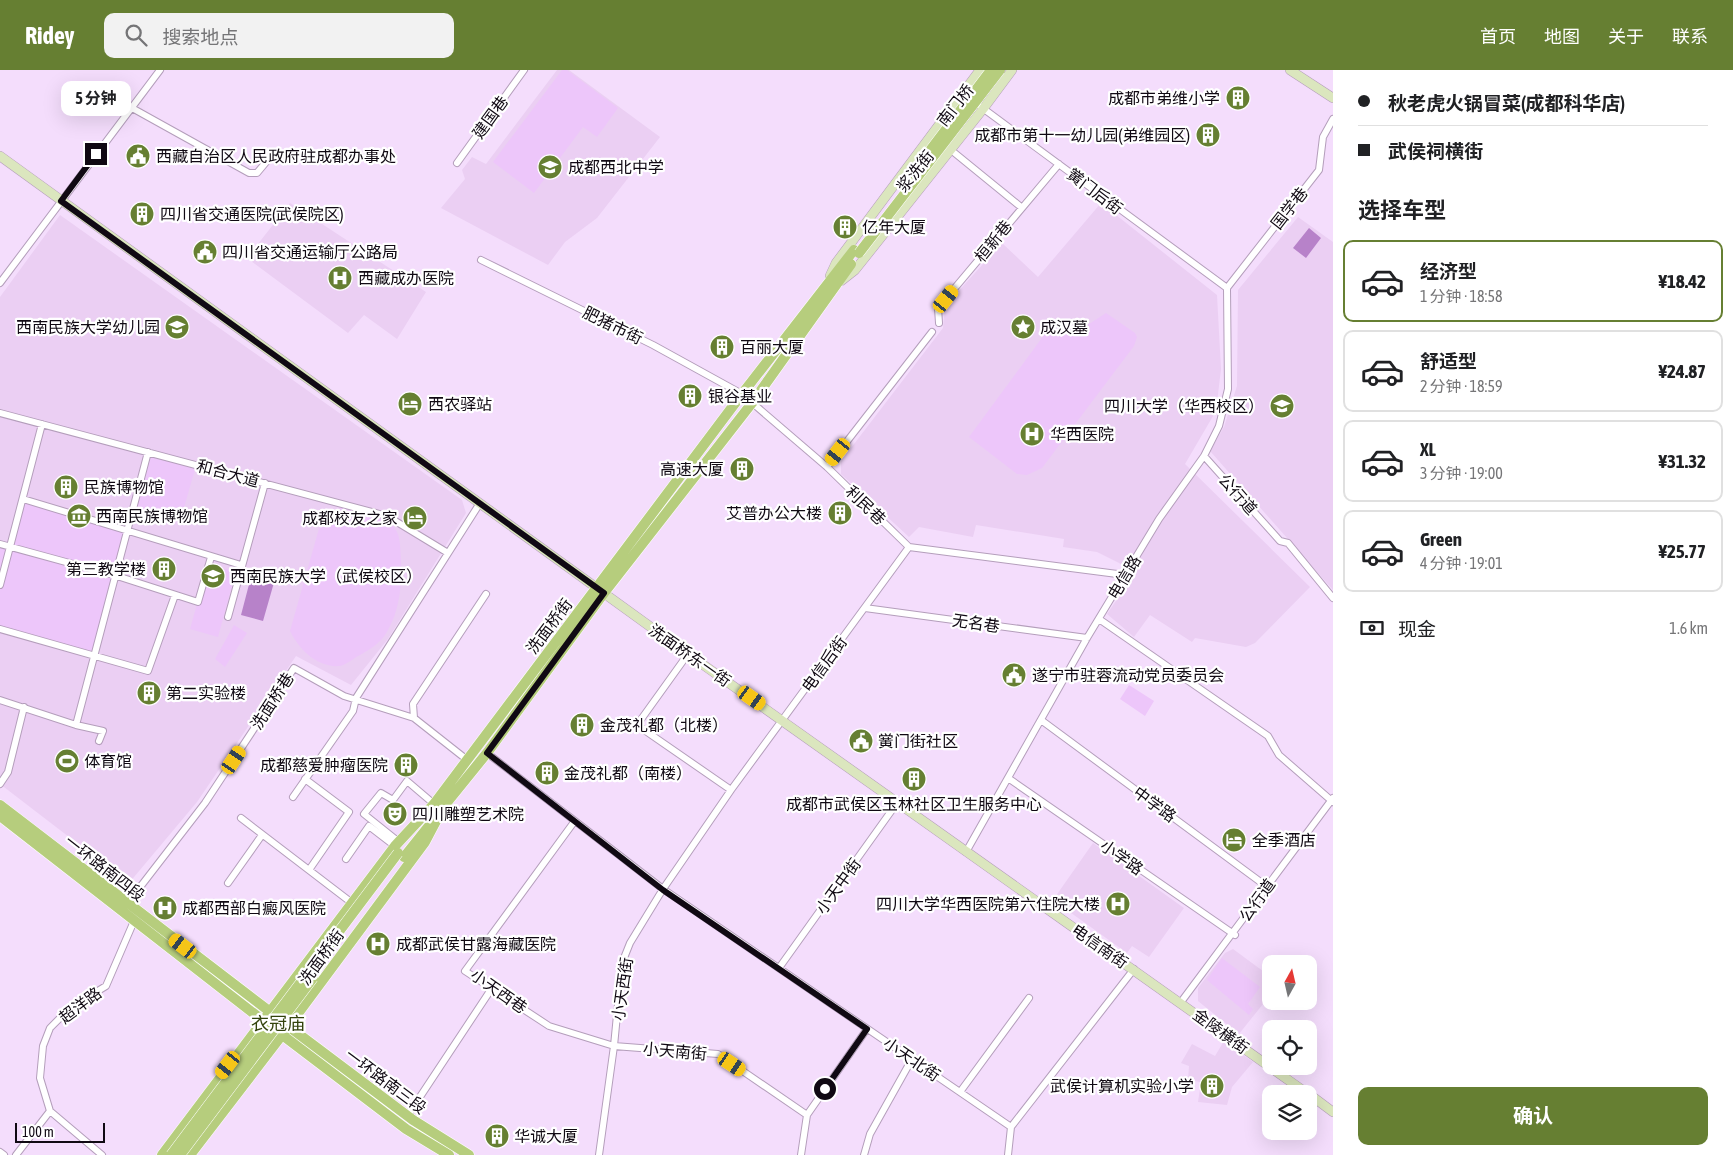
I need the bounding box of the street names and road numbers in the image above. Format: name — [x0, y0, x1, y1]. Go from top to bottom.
street label: 南门桥 — [933, 81, 977, 129]
street label: 建国巷 — [469, 92, 511, 142]
street label: 浆洗街 — [893, 147, 937, 195]
street label: 黉门后街 — [1064, 165, 1126, 217]
street label: 国学巷 — [1267, 184, 1311, 232]
street label: 桓新巷 — [971, 217, 1015, 265]
street label: 肥猪市街 — [580, 303, 646, 347]
street label: 和合大道 — [195, 456, 261, 490]
street label: 公行道 — [1215, 470, 1261, 518]
street label: 利民巷 — [842, 482, 890, 528]
street label: 电信路 — [1104, 552, 1144, 602]
street label: 洗面桥街 — [523, 595, 575, 657]
street label: 无名巷 — [951, 611, 1001, 635]
street label: 洗面桥东一街 — [646, 620, 734, 690]
street label: 电信后街 — [798, 633, 850, 695]
street label: 洗面桥巷 — [247, 669, 297, 733]
street label: 中学路 — [1130, 783, 1180, 825]
street label: 一环路南四段 — [62, 831, 148, 905]
street label: 小学路 — [1097, 836, 1147, 878]
street label: 小天中街 — [812, 855, 864, 917]
street label: 公行道 — [1236, 875, 1278, 925]
street label: 电信南街 — [1069, 920, 1131, 972]
street label: 洗面桥街 — [295, 926, 347, 988]
street label: 小天西街 — [609, 956, 635, 1022]
street label: 小天西巷 — [468, 965, 530, 1017]
street label: 超洋路 — [55, 983, 105, 1027]
street label: 金陵横街 — [1190, 1005, 1252, 1057]
street label: 小天北街 — [880, 1034, 944, 1084]
street label: 小天南街 — [642, 1039, 708, 1063]
street label: 一环路南三段 — [342, 1045, 430, 1117]

